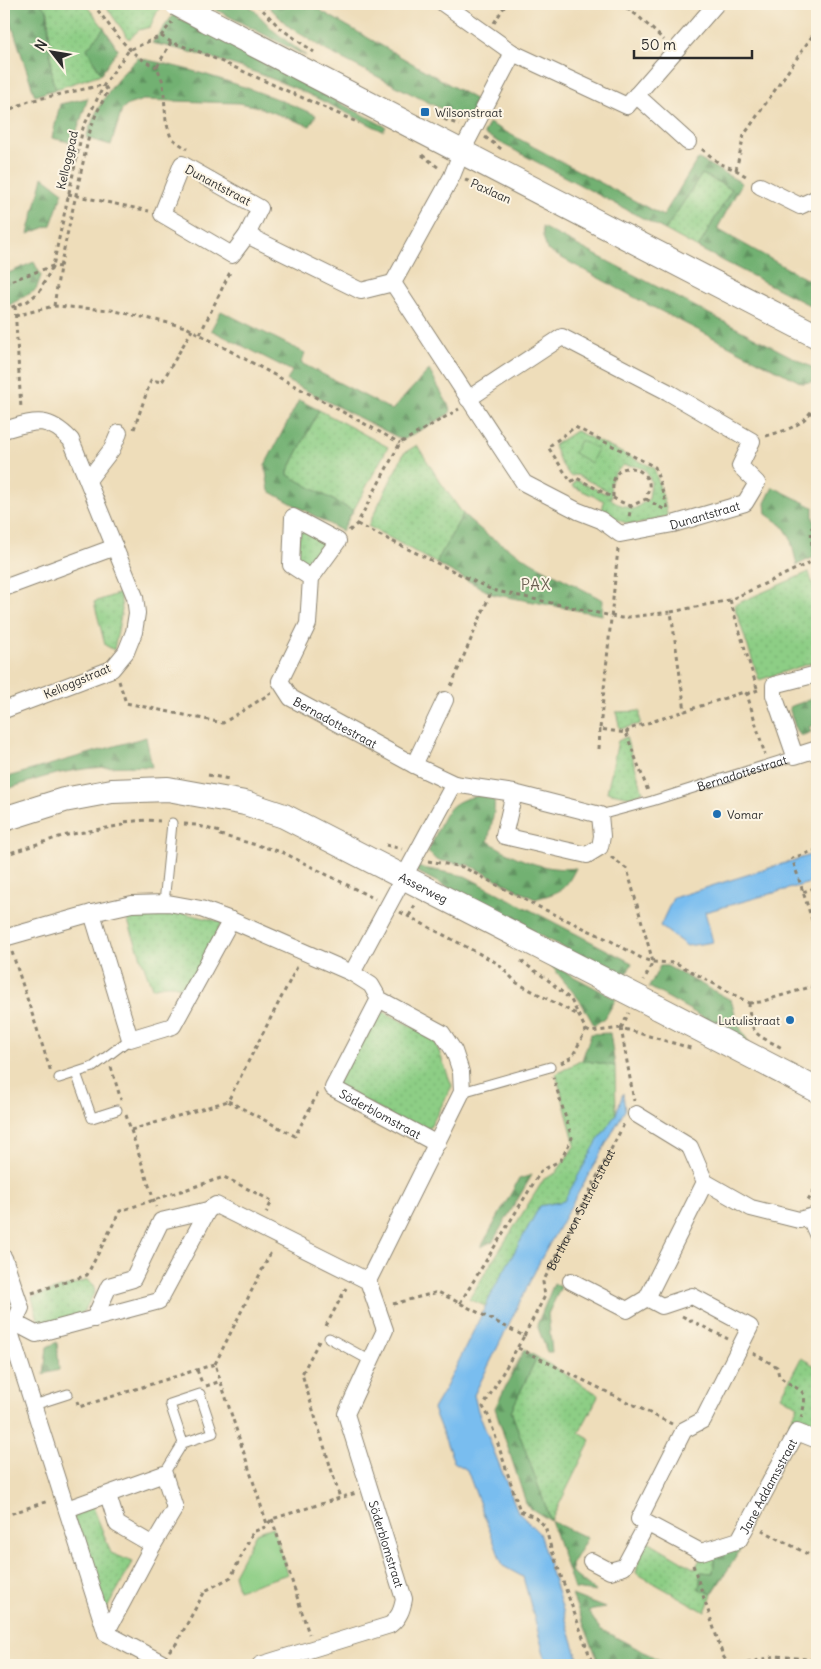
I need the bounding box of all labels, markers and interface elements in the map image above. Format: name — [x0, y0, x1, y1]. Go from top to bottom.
north arrow — [28, 28, 78, 78]
scale bar — [634, 28, 751, 60]
text: 50 m — [641, 35, 676, 54]
text: N — [31, 37, 51, 54]
place label: Wilsonstraat — [435, 105, 502, 120]
marker: Wilsonstraat — [419, 106, 431, 118]
street label: Kelloggpad — [53, 129, 81, 191]
street label: Dunantstraat — [183, 161, 253, 209]
street label: Paxlaan — [468, 175, 514, 207]
street label: Dunantstraat — [668, 497, 741, 532]
district label: PAX — [521, 575, 551, 594]
street label: Kelloggstraat — [41, 660, 113, 702]
street label: Bernadottestraat — [291, 693, 380, 751]
street label: Bernadottestraat — [695, 752, 789, 794]
place label: Vomar — [727, 807, 763, 822]
marker: Vomar — [711, 808, 723, 820]
street label: Asserweg — [397, 869, 450, 906]
place label: Lutulistraat — [718, 1013, 780, 1028]
marker: Lutulistraat — [784, 1014, 796, 1026]
street label: Söderblomstraat — [337, 1085, 424, 1142]
street label: Bertha von Suttnerstraat — [543, 1146, 618, 1273]
street label: Jane Addamsstraat — [736, 1436, 800, 1536]
street label: Söderblomstraat — [366, 1499, 407, 1589]

